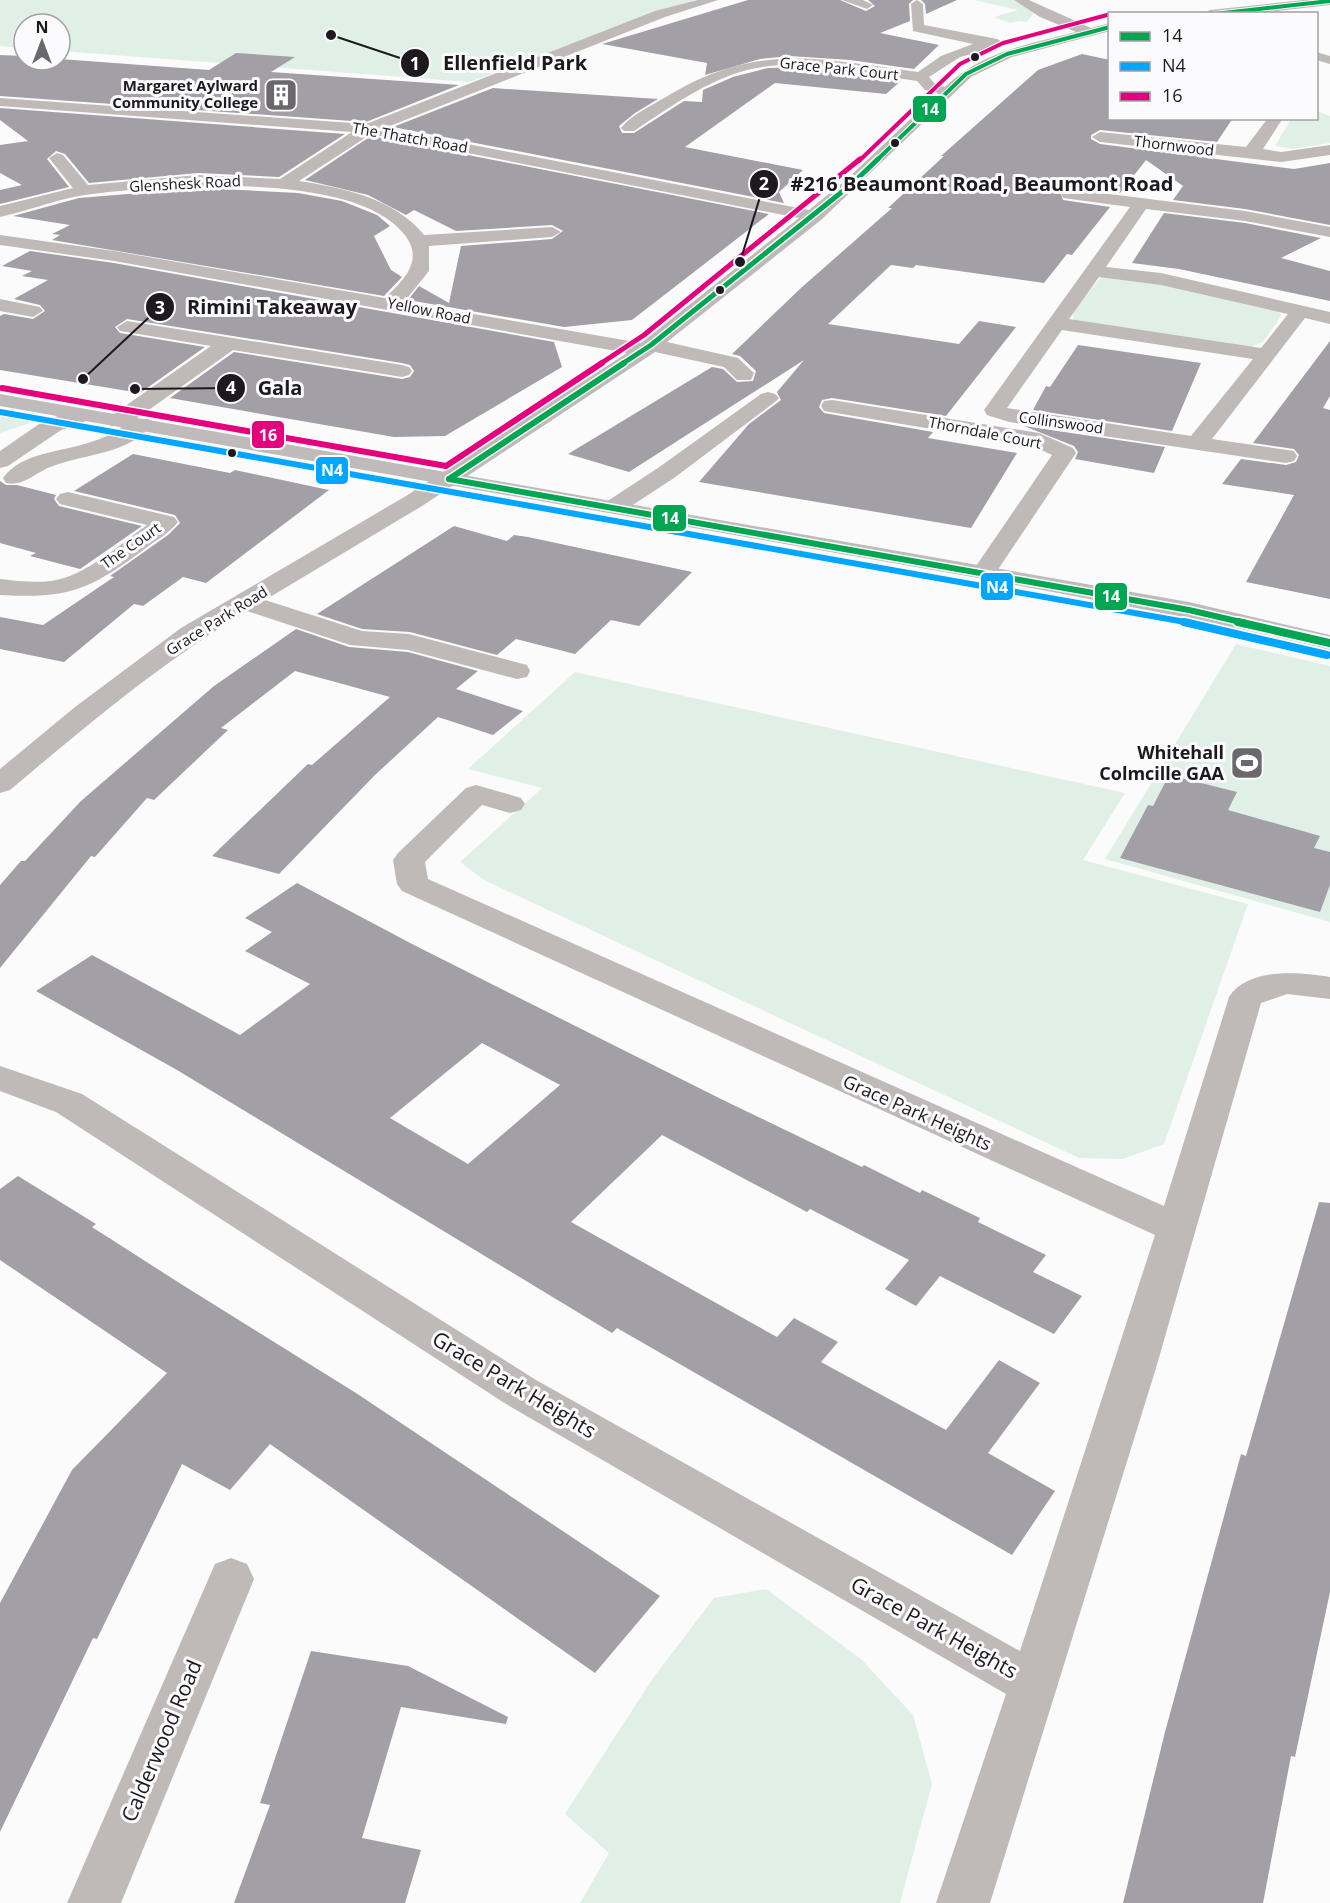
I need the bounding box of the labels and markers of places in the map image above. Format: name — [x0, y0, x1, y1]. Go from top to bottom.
callout: Ellenfield Park — [400, 44, 599, 82]
unlabelled marker — [969, 51, 981, 63]
place label: Margaret Aylward Community College — [112, 75, 258, 112]
building icon: Margaret Aylward Community College — [263, 77, 299, 113]
unlabelled marker — [889, 137, 901, 149]
callout: #216 Beaumont Road, Beaumont Road — [749, 165, 1186, 203]
unlabelled marker — [714, 284, 726, 296]
callout: Rimini Takeaway — [145, 288, 369, 326]
callout: Gala — [216, 369, 315, 407]
unlabelled marker — [226, 447, 238, 459]
place label: Whitehall Colmcille GAA — [1099, 740, 1225, 785]
sports icon: Whitehall Colmcille GAA — [1229, 745, 1265, 781]

